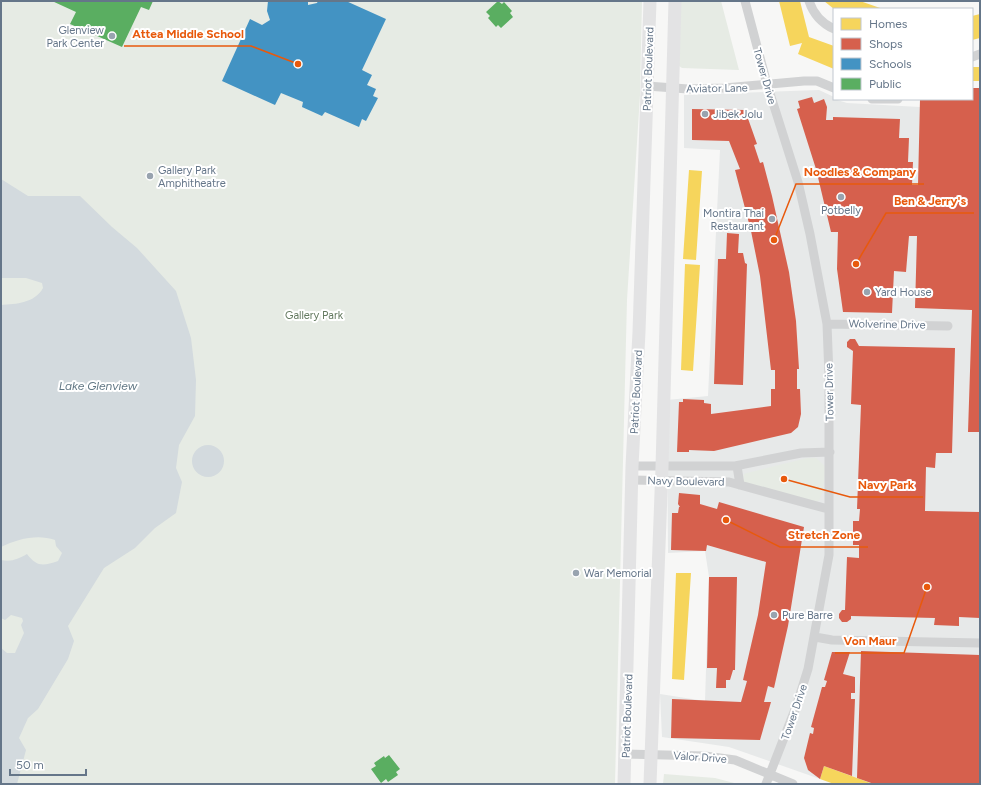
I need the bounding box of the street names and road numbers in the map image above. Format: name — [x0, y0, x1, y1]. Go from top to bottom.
street label: Patriot Boulevard — [641, 27, 656, 111]
street label: Tower Drive — [750, 46, 779, 106]
street label: Aviator Lane — [686, 81, 748, 96]
street label: Wolverine Drive — [848, 317, 926, 332]
street label: Patriot Boulevard — [628, 350, 645, 435]
street label: Tower Drive — [822, 363, 837, 421]
street label: Navy Boulevard — [647, 474, 725, 489]
street label: Patriot Boulevard — [620, 674, 635, 758]
street label: Tower Drive — [779, 683, 810, 742]
street label: Valor Drive — [673, 749, 727, 766]

